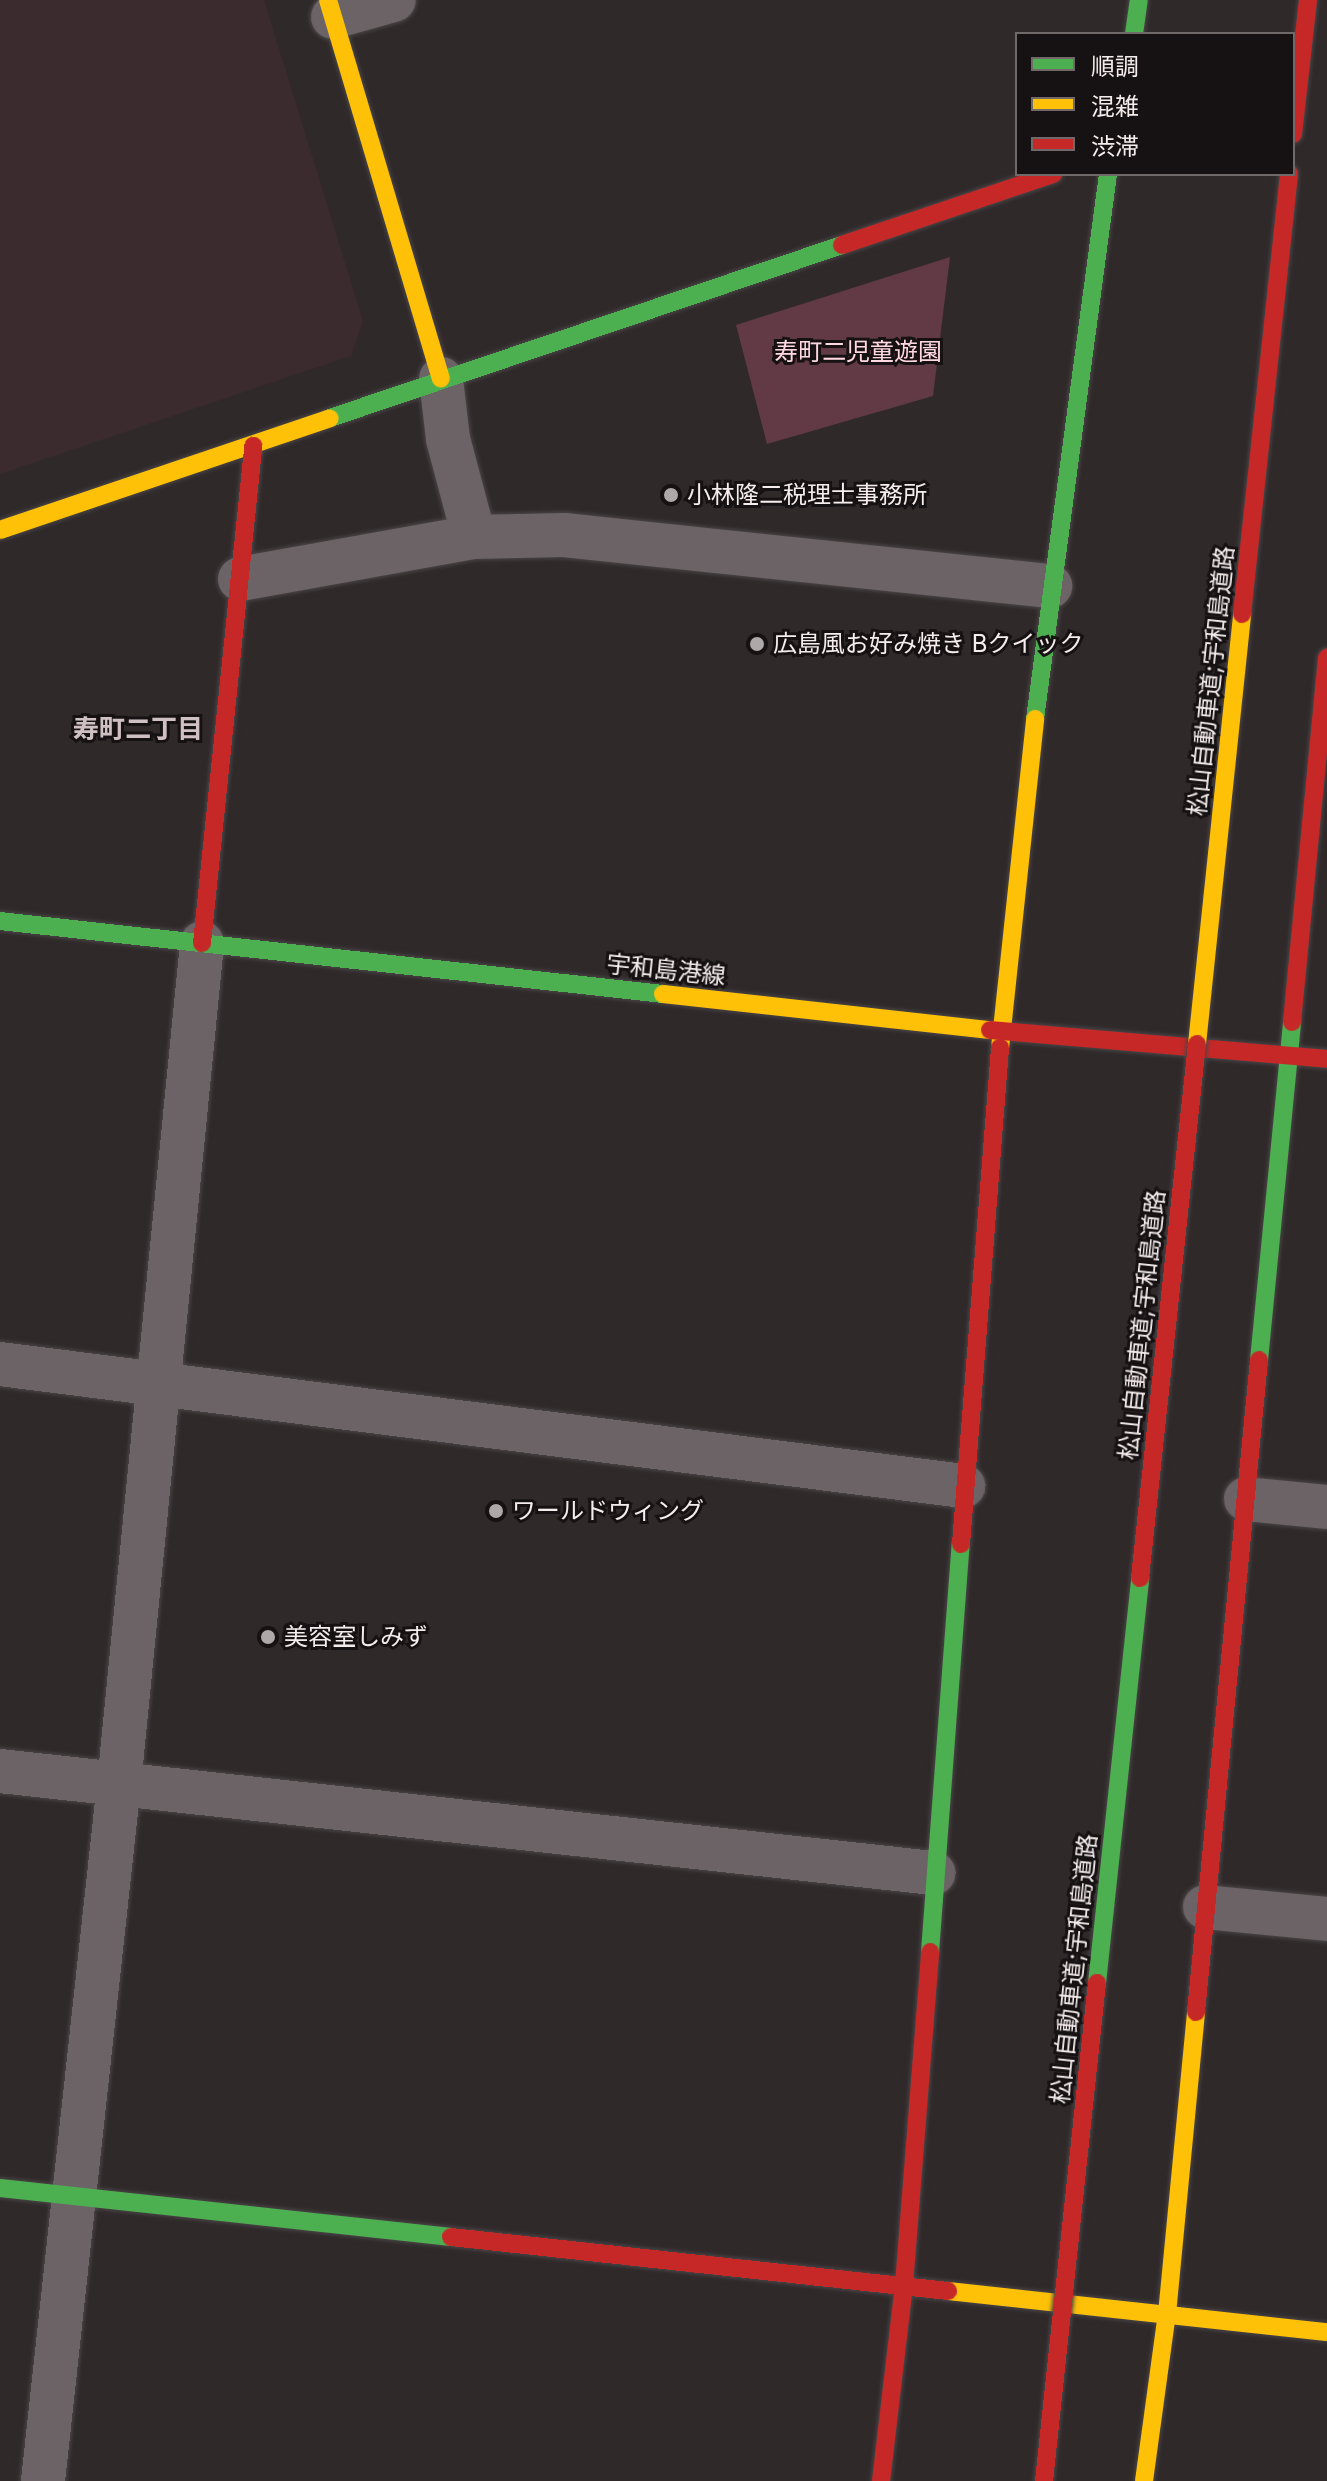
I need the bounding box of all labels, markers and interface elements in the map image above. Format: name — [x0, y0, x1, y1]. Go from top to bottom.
legend — [1015, 32, 1295, 176]
text: 順調 — [1091, 52, 1139, 81]
text: 混雑 — [1091, 92, 1139, 121]
text: 渋滞 — [1091, 132, 1139, 161]
park label: 寿町二児童遊園 — [774, 338, 942, 366]
place label: 小林隆二税理士事務所 — [687, 481, 927, 509]
marker: 小林隆二税理士事務所 — [662, 486, 680, 504]
street label: 松山自動車道;宇和島道路 — [1183, 545, 1239, 817]
place label: 広島風お好み焼き Bクイック — [773, 630, 1083, 658]
marker: 広島風お好み焼き Bクイック — [748, 635, 766, 653]
district label: 寿町二丁目 — [73, 713, 203, 745]
street label: 宇和島港線 — [605, 949, 727, 991]
street label: 松山自動車道;宇和島道路 — [1114, 1189, 1170, 1461]
place label: ワールドウィング — [512, 1497, 704, 1525]
marker: ワールドウィング — [487, 1502, 505, 1520]
place label: 美容室しみず — [284, 1623, 428, 1651]
marker: 美容室しみず — [259, 1628, 277, 1646]
street label: 松山自動車道;宇和島道路 — [1046, 1833, 1102, 2105]

